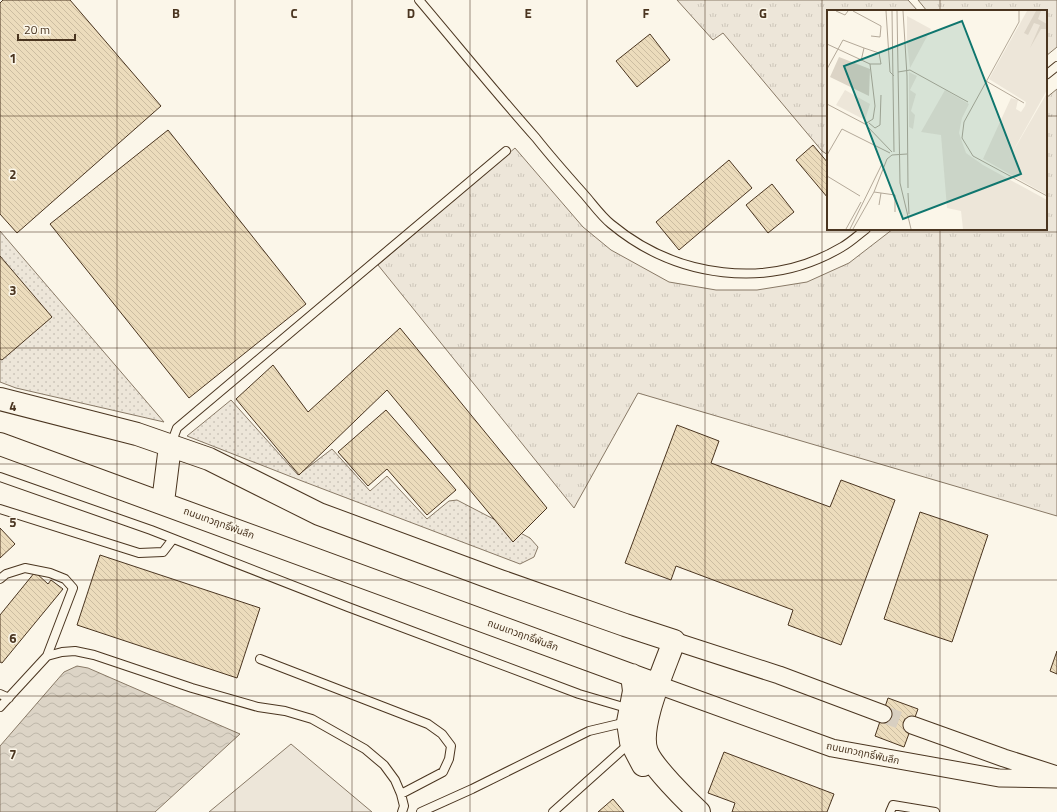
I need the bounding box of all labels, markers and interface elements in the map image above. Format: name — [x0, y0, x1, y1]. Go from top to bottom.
text: B — [172, 3, 180, 23]
text: C — [290, 3, 298, 23]
text: D — [407, 3, 415, 23]
text: E — [524, 3, 532, 23]
text: F — [643, 3, 650, 23]
text: G — [759, 3, 767, 23]
inset map — [827, 10, 1047, 230]
scale bar — [18, 16, 75, 42]
text: 20 m — [24, 20, 50, 39]
text: 1 — [9, 48, 17, 68]
text: 2 — [9, 164, 17, 184]
text: 3 — [9, 280, 17, 300]
text: 4 — [9, 396, 17, 416]
street label: ถนนเทวฤทธิ์พันลึก — [181, 503, 257, 543]
text: 5 — [9, 512, 17, 532]
street label: ถนนเทวฤทธิ์พันลึก — [485, 615, 561, 655]
text: 6 — [9, 628, 17, 648]
street label: ถนนเทวฤทธิ์พันลึก — [825, 738, 901, 768]
text: 7 — [9, 744, 17, 764]

